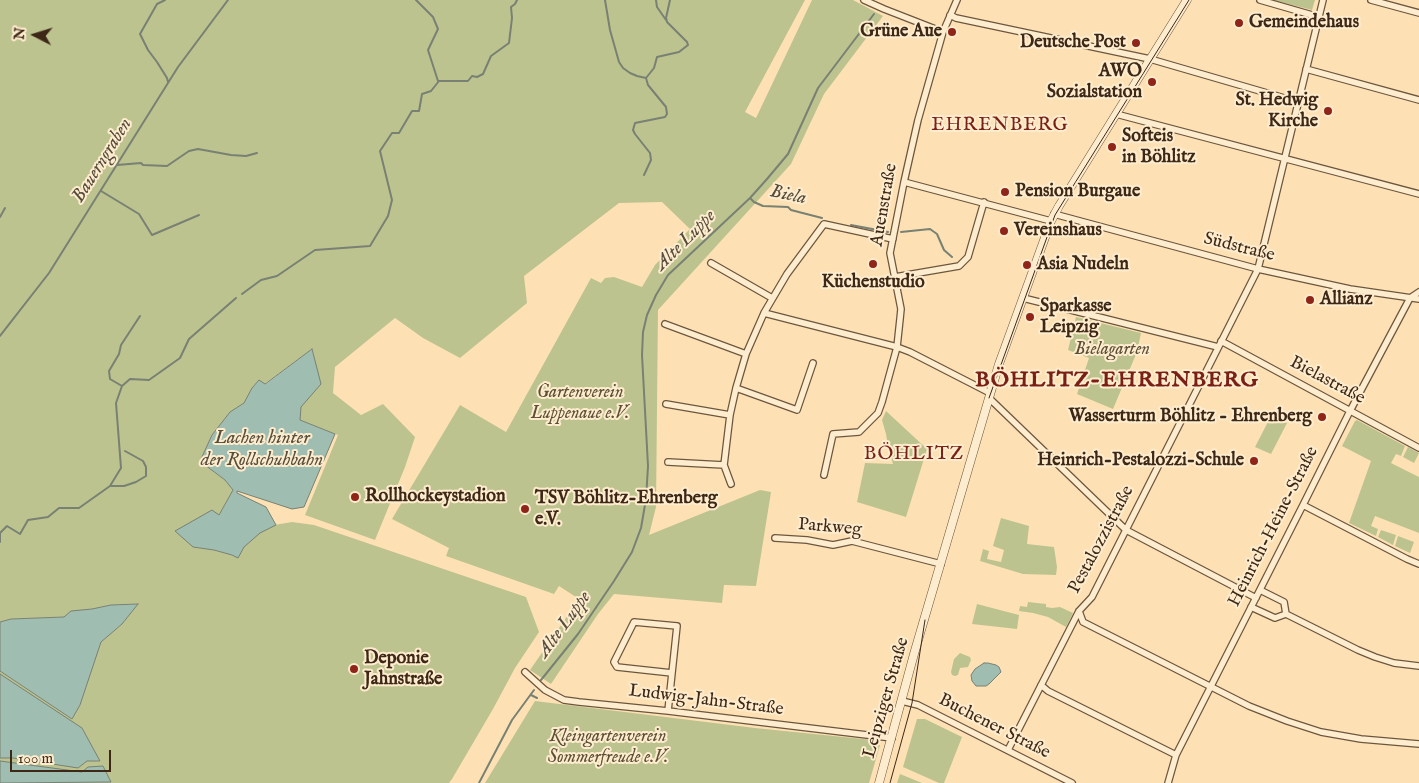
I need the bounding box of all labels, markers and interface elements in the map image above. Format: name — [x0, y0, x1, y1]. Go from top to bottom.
north arrow — [10, 10, 60, 60]
place label: Gemeindehaus — [1249, 12, 1359, 34]
marker: Gemeindehaus — [1233, 17, 1245, 29]
place label: Grüne Aue — [860, 21, 942, 43]
marker: Grüne Aue — [946, 26, 958, 38]
text: N — [11, 27, 30, 41]
place label: Deutsche Post — [1020, 32, 1126, 54]
marker: Deutsche Post — [1130, 37, 1142, 49]
place label: AWO Sozialstation — [1047, 61, 1142, 104]
marker: AWO Sozialstation — [1146, 76, 1158, 88]
place label: St. Hedwig Kirche — [1236, 90, 1318, 132]
marker: St. Hedwig Kirche — [1322, 105, 1334, 117]
water label: Bauerngraben — [68, 115, 138, 207]
district label: EHRENBERG — [930, 115, 1070, 137]
place label: Softeis in Böhlitz — [1122, 126, 1196, 168]
marker: Softeis in Böhlitz — [1106, 141, 1118, 153]
street label: Auenstraße — [867, 162, 903, 248]
water label: Biela — [768, 181, 808, 211]
place label: Pension Burgaue — [1015, 181, 1140, 203]
marker: Pension Burgaue — [999, 186, 1011, 198]
water label: Alte Luppe — [651, 206, 721, 276]
place label: Vereinshaus — [1014, 220, 1102, 242]
marker: Vereinshaus — [998, 225, 1010, 237]
street label: Südstraße — [1201, 229, 1277, 267]
place label: Asia Nudeln — [1037, 254, 1129, 276]
marker: Küchenstudio — [867, 258, 879, 270]
marker: Asia Nudeln — [1021, 259, 1033, 271]
place label: Küchenstudio — [821, 272, 925, 294]
place label: Allianz — [1320, 289, 1373, 311]
marker: Allianz — [1304, 294, 1316, 306]
place label: Sparkasse Leipzig — [1040, 296, 1112, 338]
marker: Sparkasse Leipzig — [1024, 311, 1036, 323]
park label: Bielagarten — [1074, 339, 1150, 361]
street label: Bielastraße — [1286, 352, 1368, 410]
district label: BÖHLITZ-EHRENBERG — [973, 368, 1261, 394]
park label: Gartenverein Luppenaue e.V. — [531, 382, 629, 424]
place label: Wasserturm Böhlitz - Ehrenberg — [1068, 406, 1312, 428]
marker: Wasserturm Böhlitz - Ehrenberg — [1316, 411, 1328, 423]
water label: Lachen hinter der Rollschuhbahn — [201, 428, 323, 472]
street label: Heinrich-Heine-Straße — [1224, 443, 1324, 611]
district label: BÖHLITZ — [863, 444, 965, 466]
place label: Heinrich-Pestalozzi-Schule — [1037, 450, 1244, 472]
marker: Heinrich-Pestalozzi-Schule — [1248, 455, 1260, 467]
street label: Pestalozzistraße — [1064, 482, 1140, 598]
place label: Rollhockeystadion — [365, 486, 506, 508]
place label: TSV Böhlitz-Ehrenberg e.V. — [535, 488, 717, 530]
marker: Rollhockeystadion — [349, 491, 361, 503]
marker: TSV Böhlitz-Ehrenberg e.V. — [519, 503, 531, 515]
street label: Parkweg — [797, 514, 863, 542]
water label: Alte Luppe — [533, 587, 597, 663]
street label: Leipziger Straße — [859, 635, 915, 761]
place label: Deponie Jahnstraße — [364, 648, 442, 691]
marker: Deponie Jahnstraße — [348, 663, 360, 675]
street label: Ludwig-Jahn-Straße — [627, 681, 785, 721]
street label: Buchener Straße — [935, 690, 1053, 764]
park label: Kleingartenverein Sommerfreude e.V. — [548, 726, 668, 769]
scale bar — [12, 740, 114, 772]
text: 100 m — [18, 749, 53, 768]

